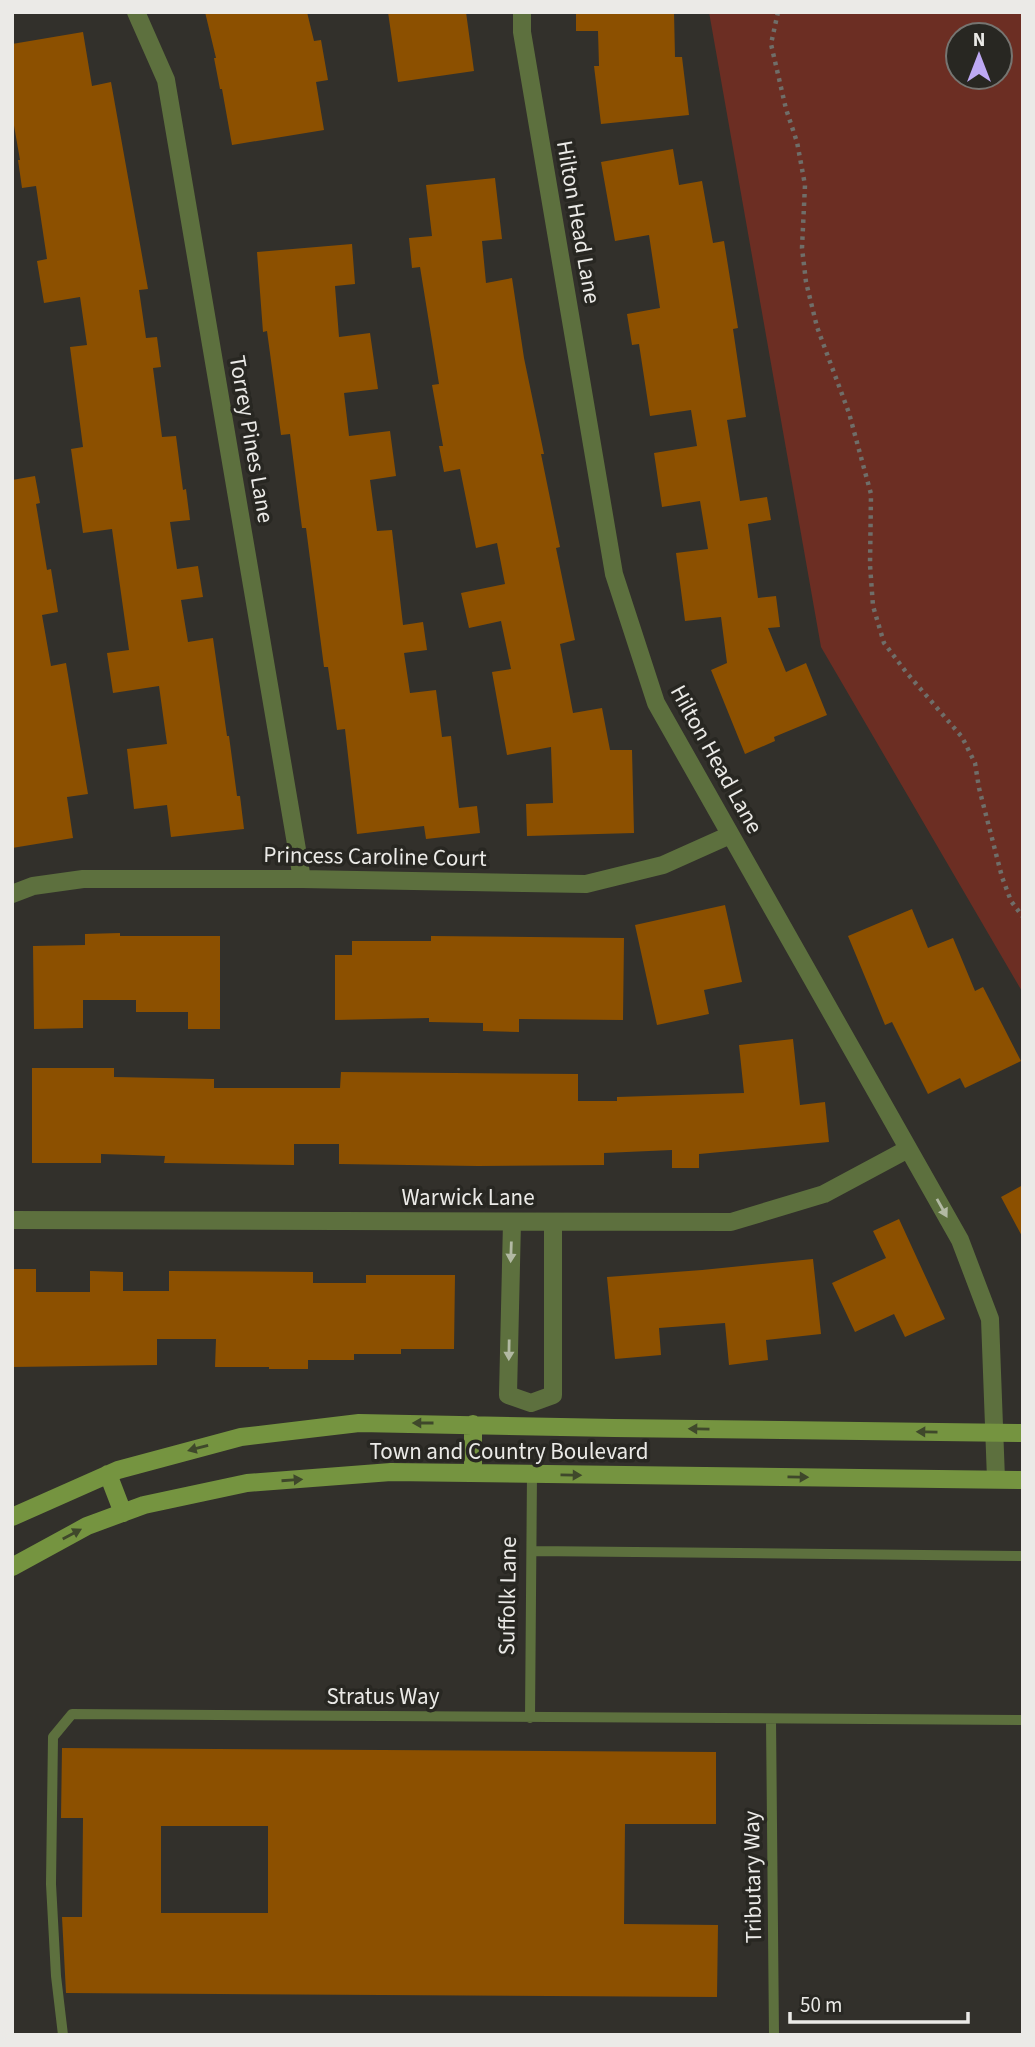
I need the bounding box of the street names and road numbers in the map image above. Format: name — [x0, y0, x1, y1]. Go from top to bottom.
street label: Hilton Head Lane — [548, 138, 609, 306]
street label: Torrey Pines Lane — [221, 353, 282, 525]
street label: Hilton Head Lane — [662, 679, 771, 840]
street label: Princess Caroline Court — [263, 838, 487, 875]
street label: Warwick Lane — [401, 1181, 535, 1214]
street label: Town and Country Boulevard — [369, 1435, 649, 1468]
street label: Suffolk Lane — [490, 1536, 525, 1656]
street label: Stratus Way — [327, 1680, 440, 1713]
street label: Tributary Way — [735, 1810, 770, 1944]

